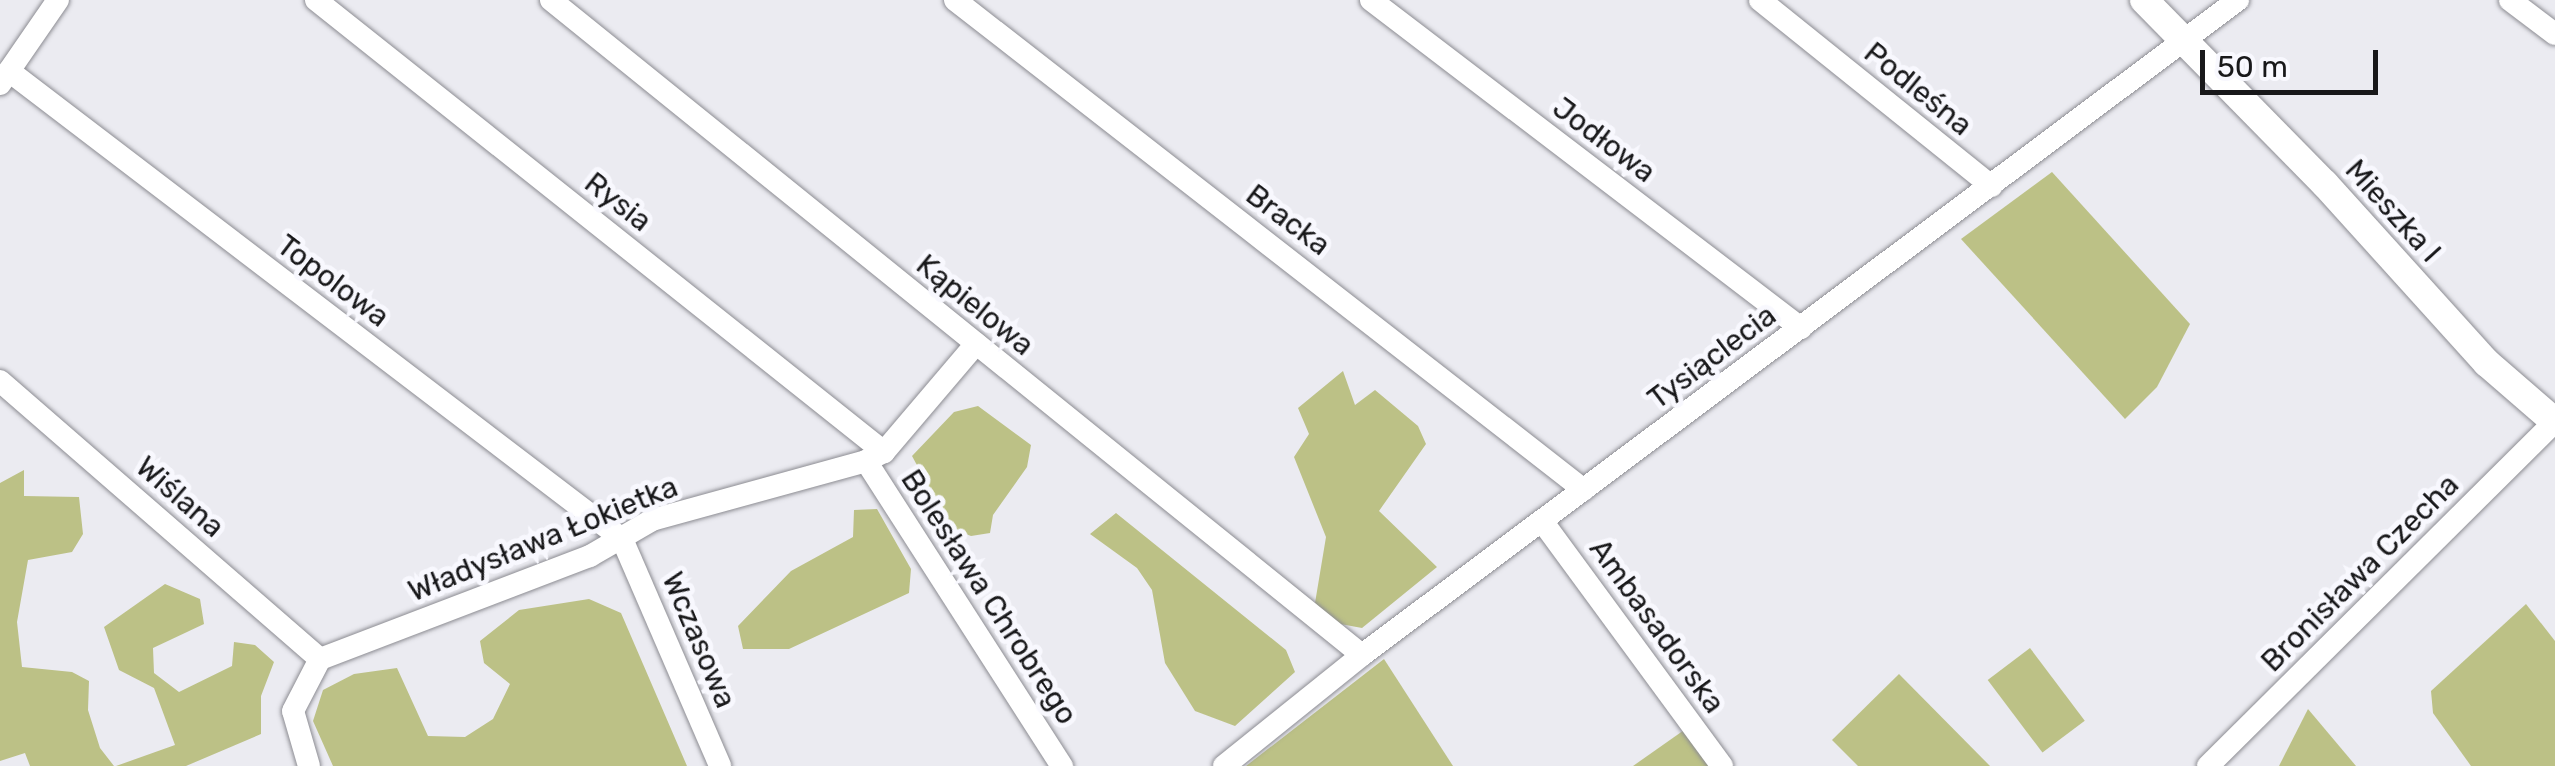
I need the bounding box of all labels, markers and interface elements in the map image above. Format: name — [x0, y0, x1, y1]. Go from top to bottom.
scale bar — [2205, 30, 2382, 92]
street label: Podleśna — [1857, 35, 1979, 143]
text: 50 m — [2217, 49, 2288, 85]
street label: Jodłowa — [1546, 90, 1662, 190]
street label: Mieszka I — [2338, 152, 2448, 270]
street label: Rysia — [577, 165, 659, 239]
street label: Bracka — [1239, 177, 1337, 263]
street label: Topolowa — [270, 227, 396, 335]
street label: Kąpielowa — [909, 247, 1041, 363]
street label: Tysiąclecia — [1641, 297, 1783, 417]
street label: Wiślana — [129, 449, 231, 545]
street label: Bolesława Chrobrego — [893, 463, 1085, 731]
street label: Bronisława Czecha — [2254, 467, 2466, 679]
street label: Władysława Łokietka — [403, 468, 683, 610]
street label: Ambasadorska — [1582, 532, 1732, 720]
street label: Wczasowa — [654, 567, 744, 713]

